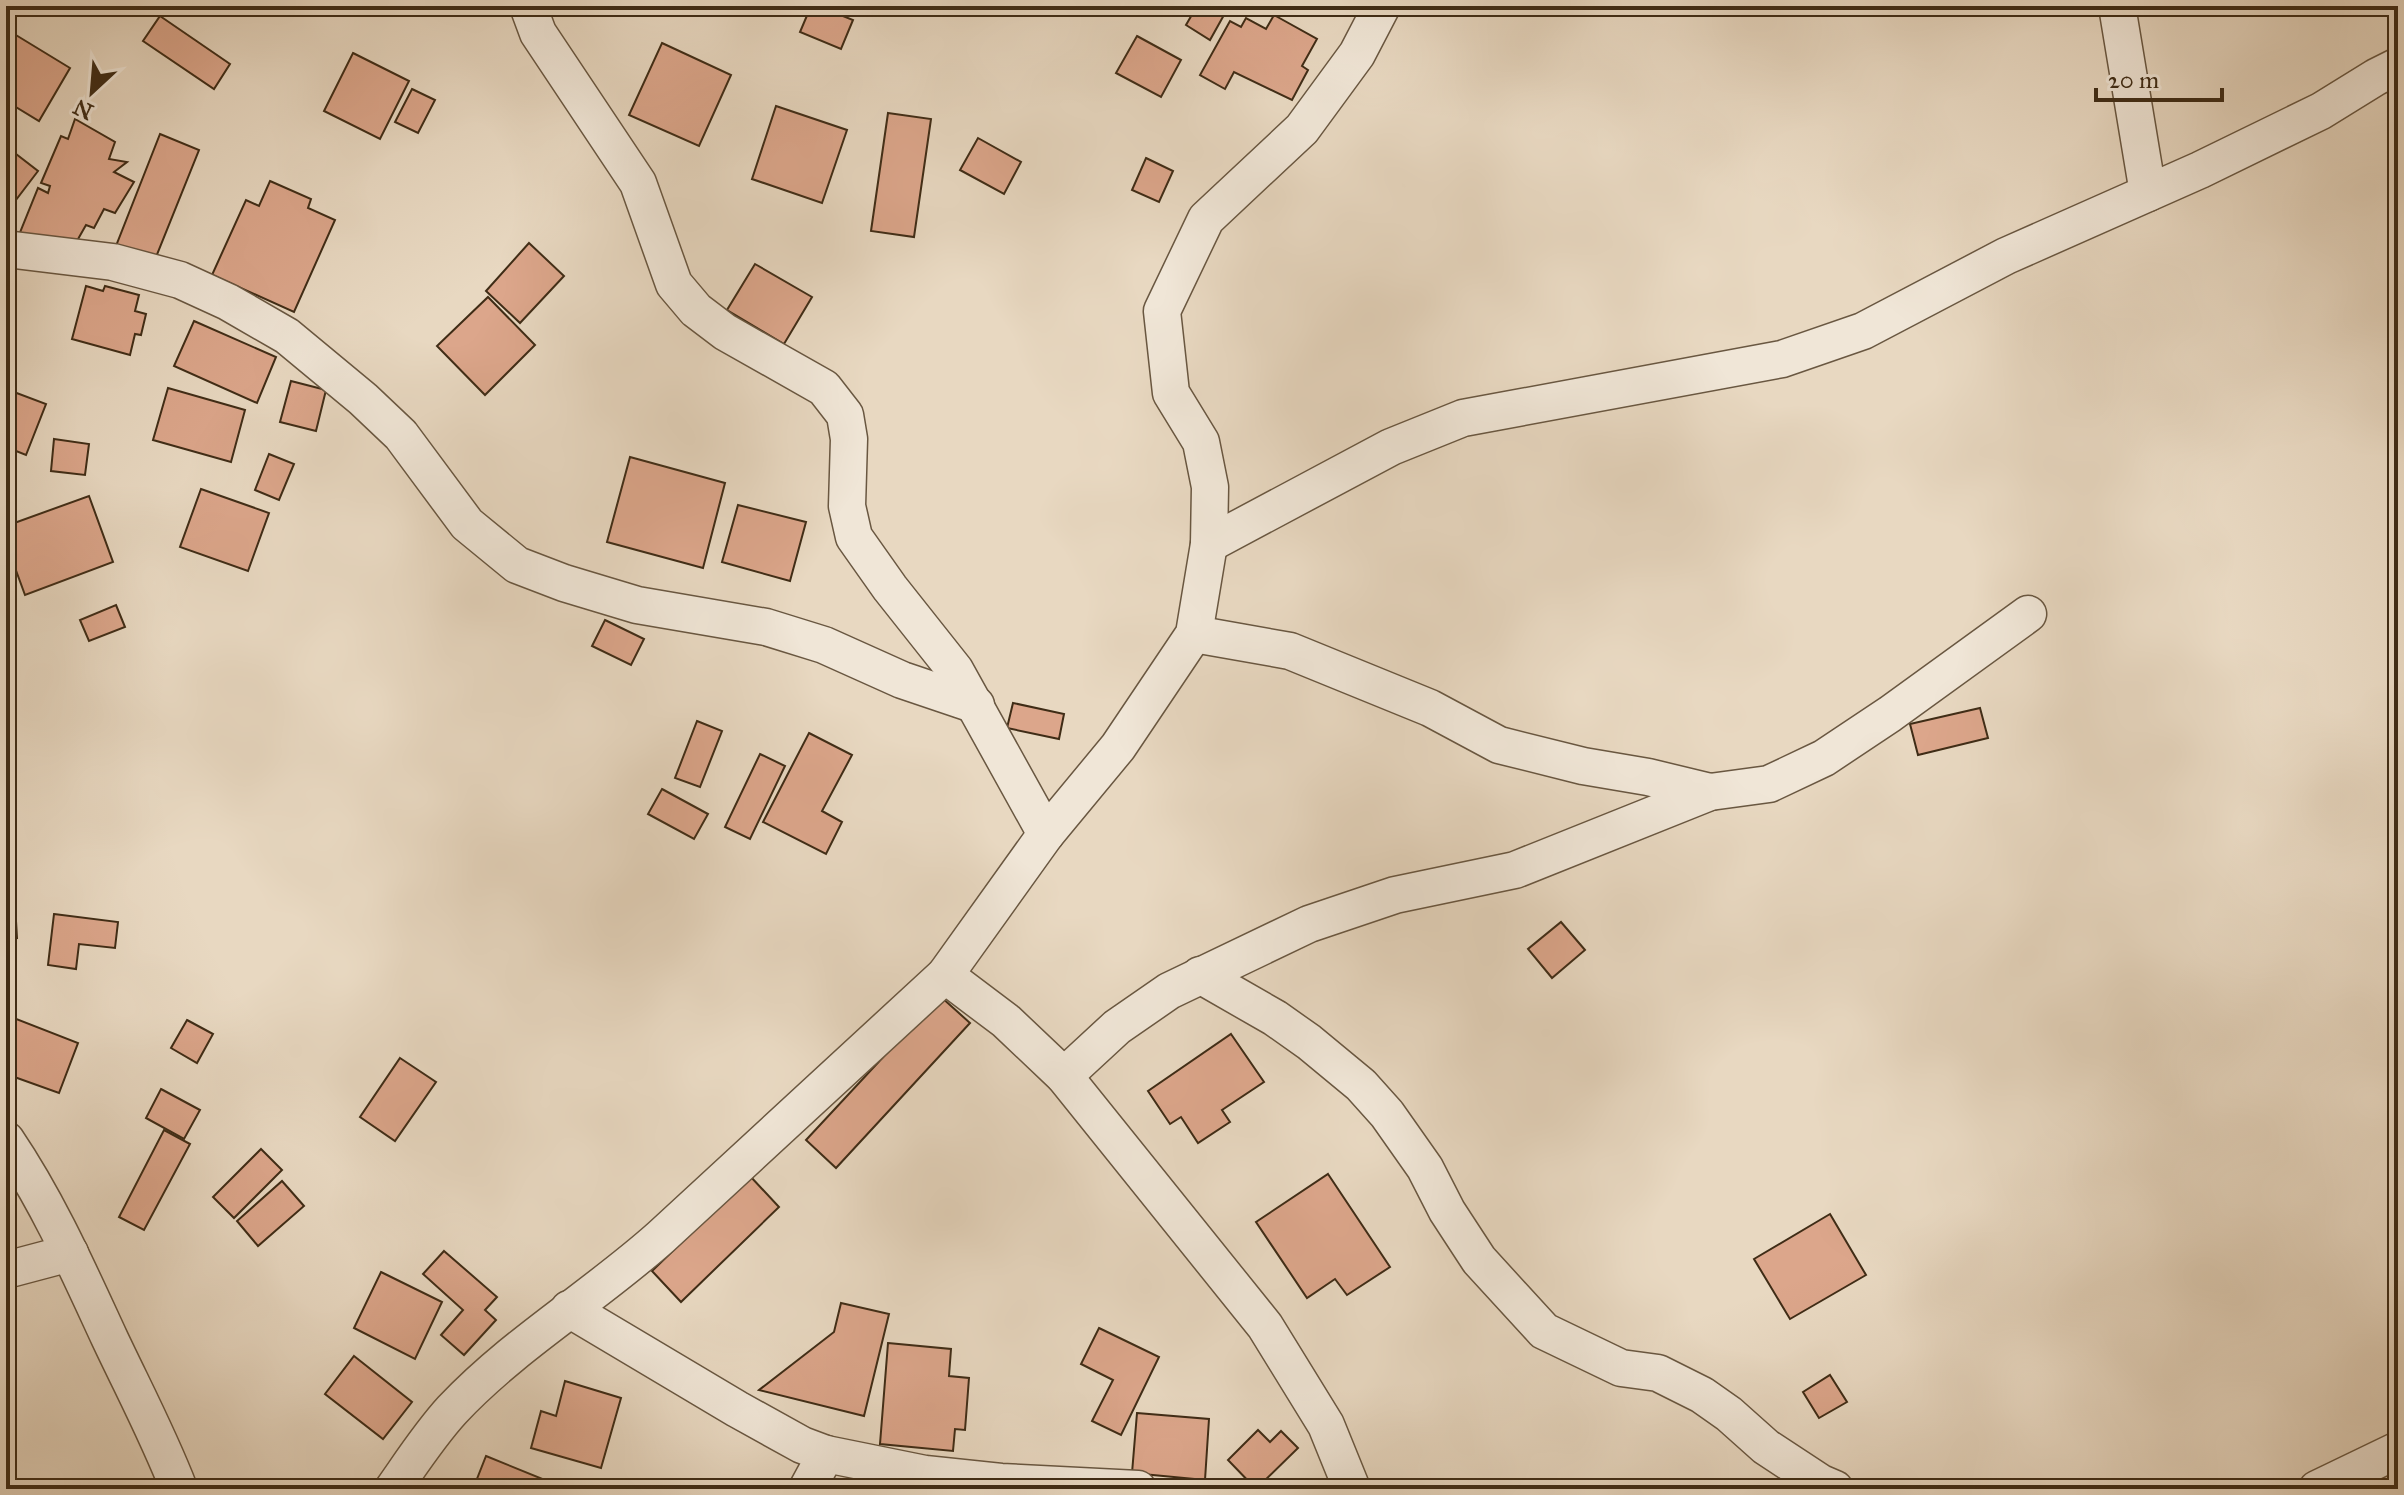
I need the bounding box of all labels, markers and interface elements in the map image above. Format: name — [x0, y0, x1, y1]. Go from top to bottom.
north arrow — [52, 52, 132, 132]
scale bar — [2096, 52, 2222, 102]
text: 20 m — [2108, 65, 2159, 95]
text: N — [69, 93, 98, 126]

